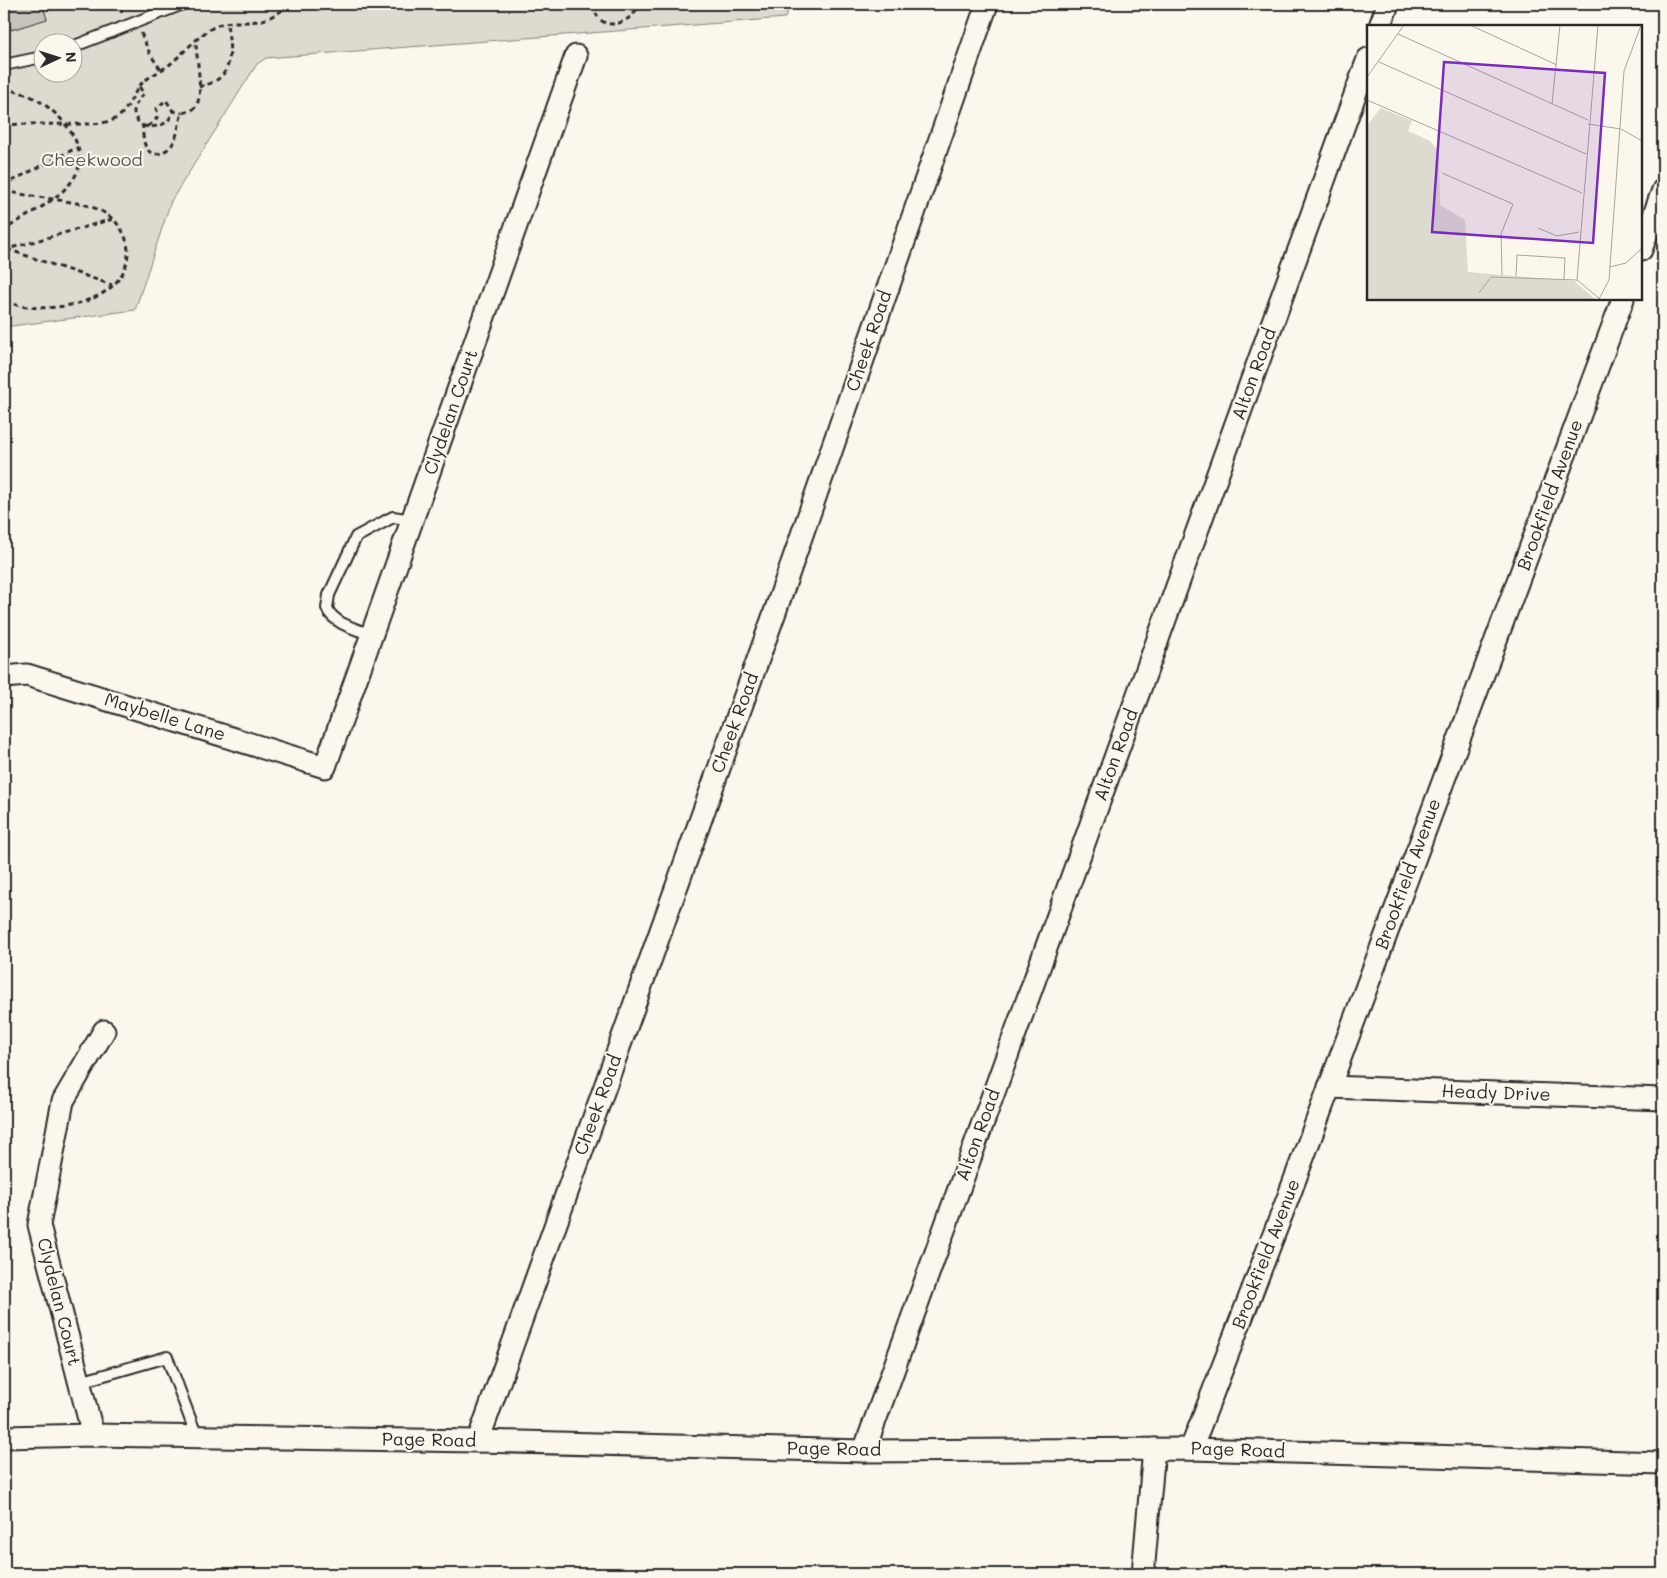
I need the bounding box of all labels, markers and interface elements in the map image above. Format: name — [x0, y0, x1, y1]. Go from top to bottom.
inset map — [1367, 25, 1642, 300]
north arrow — [32, 32, 82, 82]
text: N — [62, 51, 81, 63]
park label: Cheekwood — [41, 147, 143, 171]
street label: Cheek Road — [840, 287, 897, 394]
street label: Alton Road — [1225, 324, 1281, 423]
street label: Clydelan Court — [417, 346, 483, 478]
street label: Brookfield Avenue — [1511, 416, 1587, 573]
street label: Cheek Road — [705, 669, 763, 776]
street label: Maybelle Lane — [102, 686, 229, 746]
street label: Alton Road — [1087, 705, 1143, 804]
street label: Brookfield Avenue — [1369, 795, 1445, 952]
street label: Cheek Road — [568, 1051, 626, 1158]
street label: Heady Drive — [1441, 1078, 1551, 1106]
street label: Alton Road — [949, 1085, 1005, 1184]
street label: Brookfield Avenue — [1225, 1175, 1305, 1332]
street label: Clydelan Court — [32, 1235, 87, 1368]
street label: Page Road — [382, 1426, 476, 1452]
street label: Page Road — [787, 1435, 881, 1461]
street label: Page Road — [1190, 1435, 1286, 1463]

